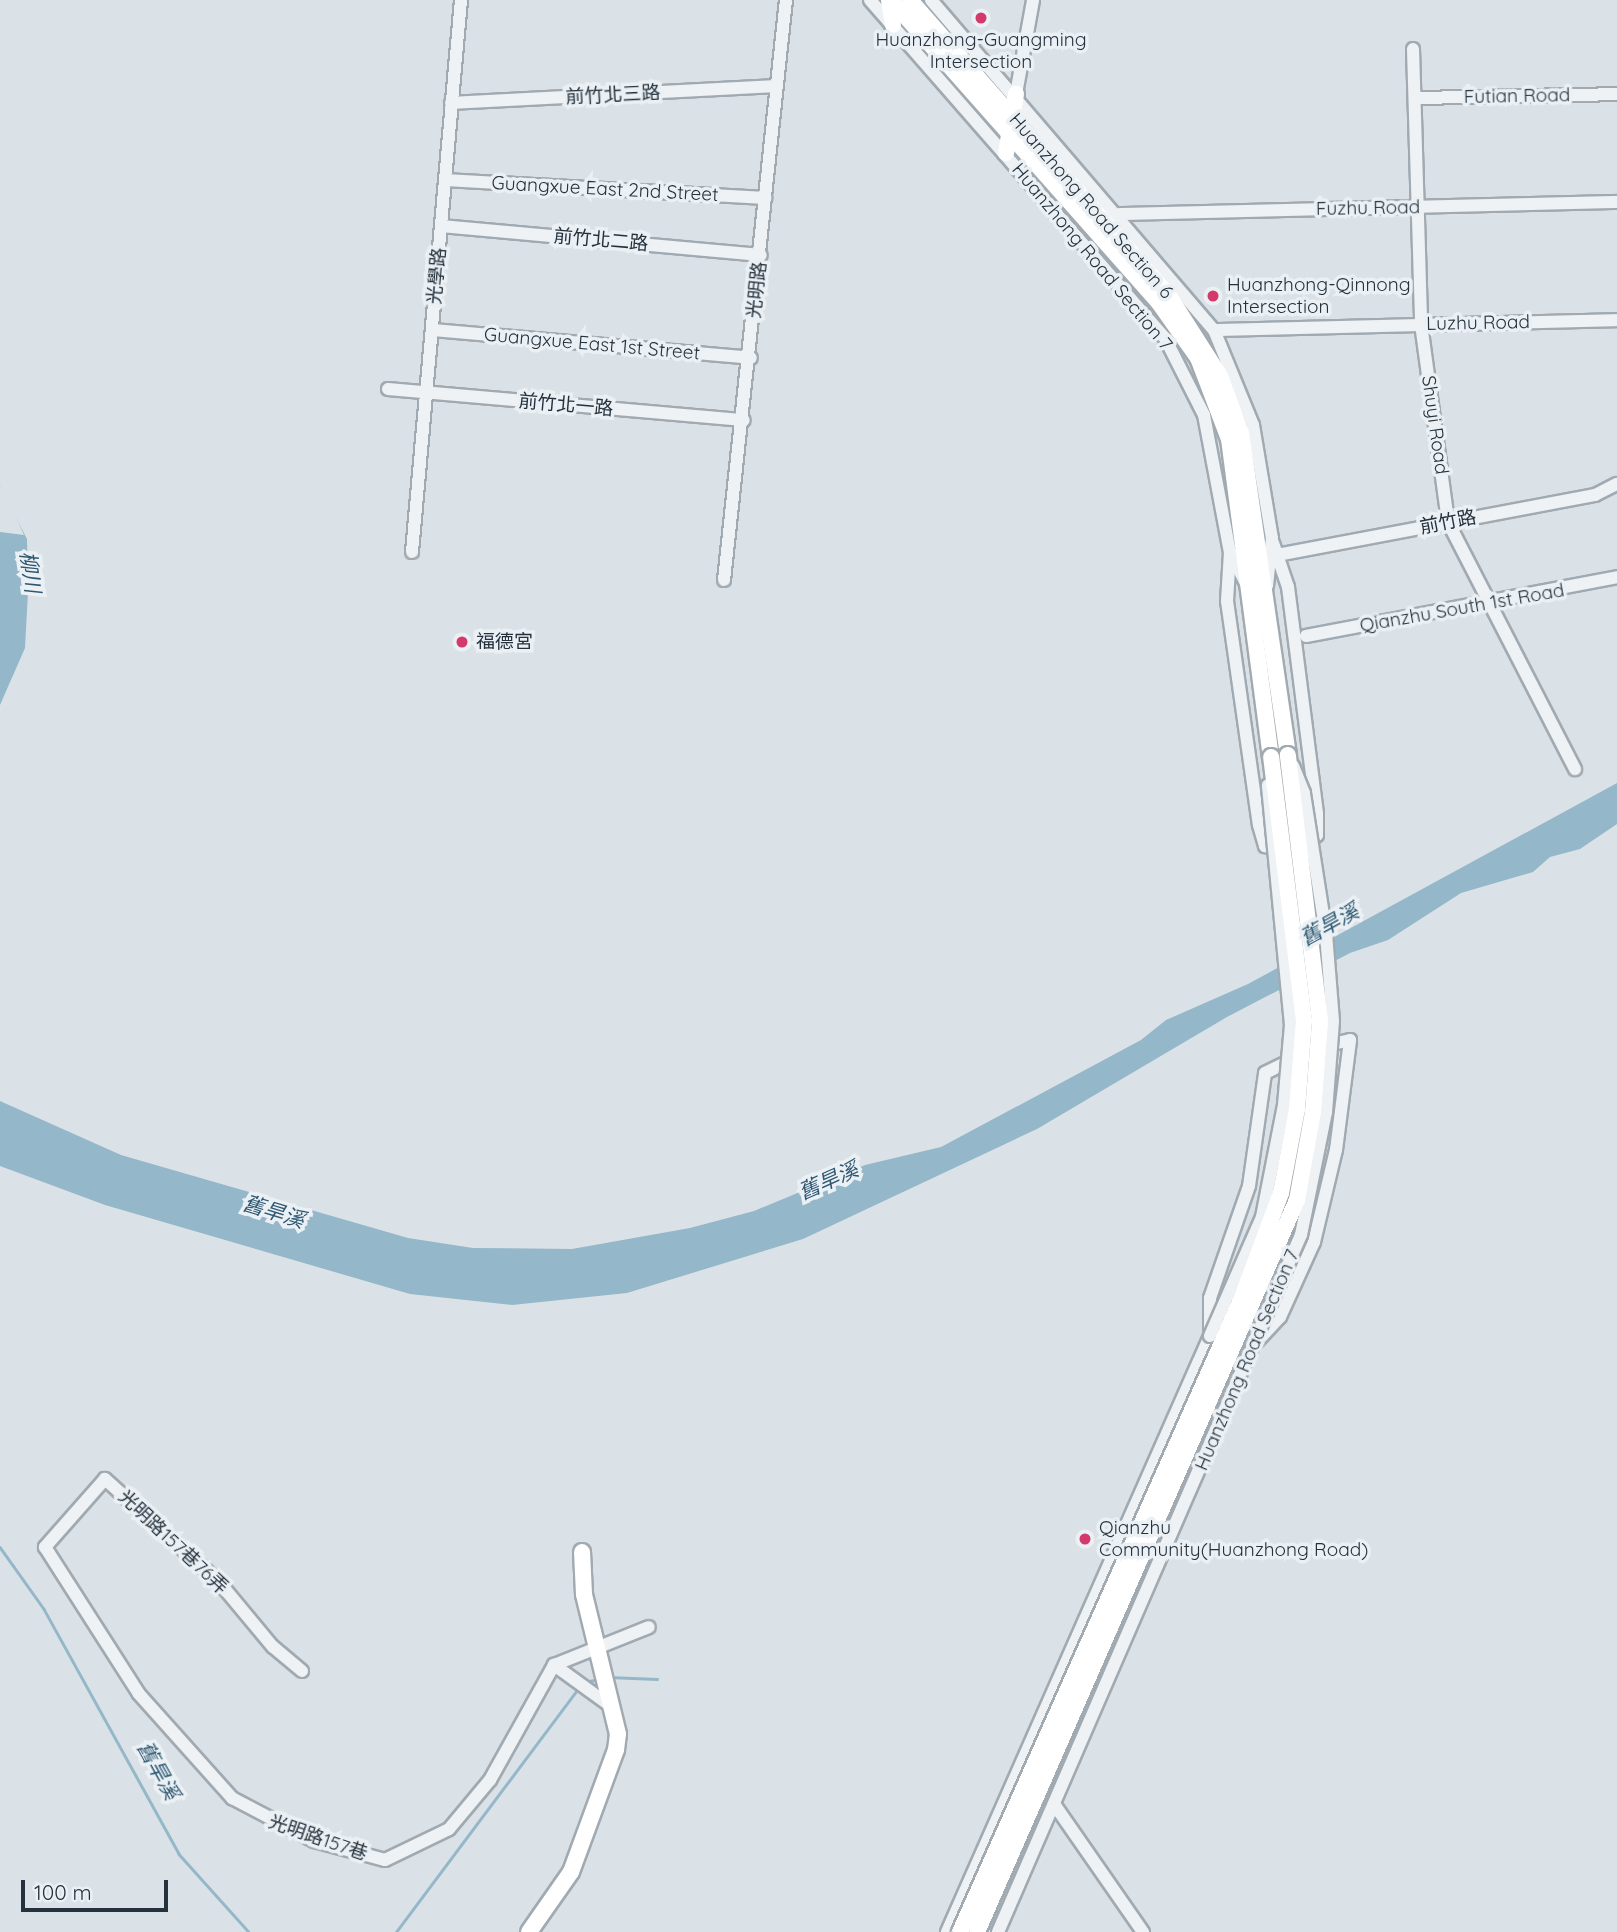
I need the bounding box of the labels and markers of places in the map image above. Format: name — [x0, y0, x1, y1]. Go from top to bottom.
marker: Huanzhong-Guangming Intersection — [973, 10, 989, 26]
place label: Huanzhong-Guangming Intersection — [875, 29, 1087, 73]
place label: Huanzhong-Qinnong Intersection — [1227, 274, 1411, 318]
marker: Huanzhong-Qinnong Intersection — [1205, 288, 1221, 304]
place label: 福德宮 — [476, 631, 533, 653]
marker: 福德宮 — [454, 634, 470, 650]
place label: Qianzhu Community(Huanzhong Road) — [1099, 1517, 1368, 1561]
marker: Qianzhu Community(Huanzhong Road) — [1077, 1531, 1093, 1547]

